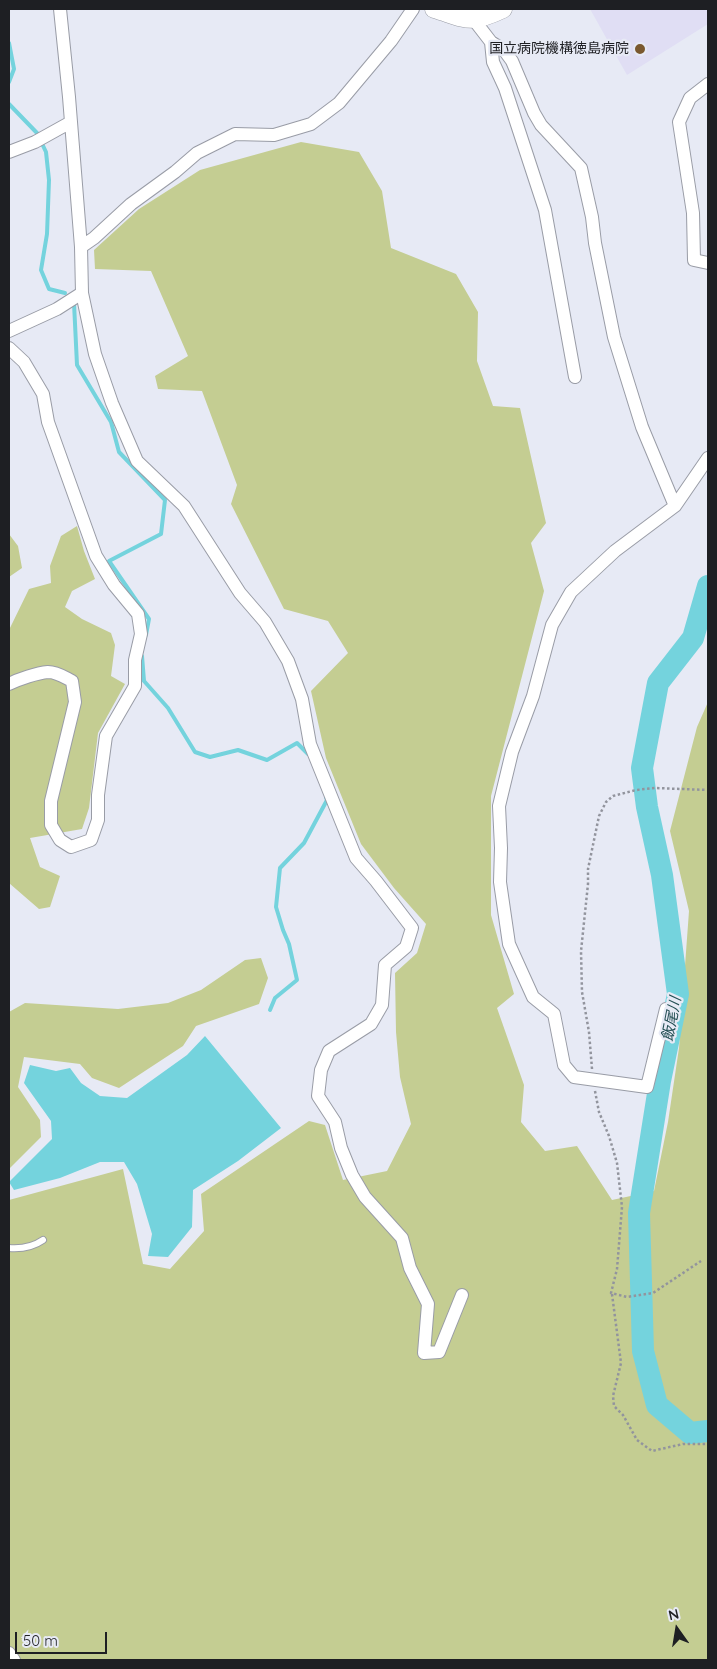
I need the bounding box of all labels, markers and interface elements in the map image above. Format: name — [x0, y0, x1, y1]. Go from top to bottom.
place label: 国立病院機構徳島病院 — [489, 41, 629, 57]
marker: 国立病院機構徳島病院 — [633, 42, 647, 56]
water label: 飯尾川 — [659, 995, 685, 1043]
north arrow — [652, 1604, 702, 1654]
text: N — [667, 1604, 681, 1624]
scale bar — [18, 1622, 110, 1654]
text: 50 m — [23, 1631, 58, 1650]

